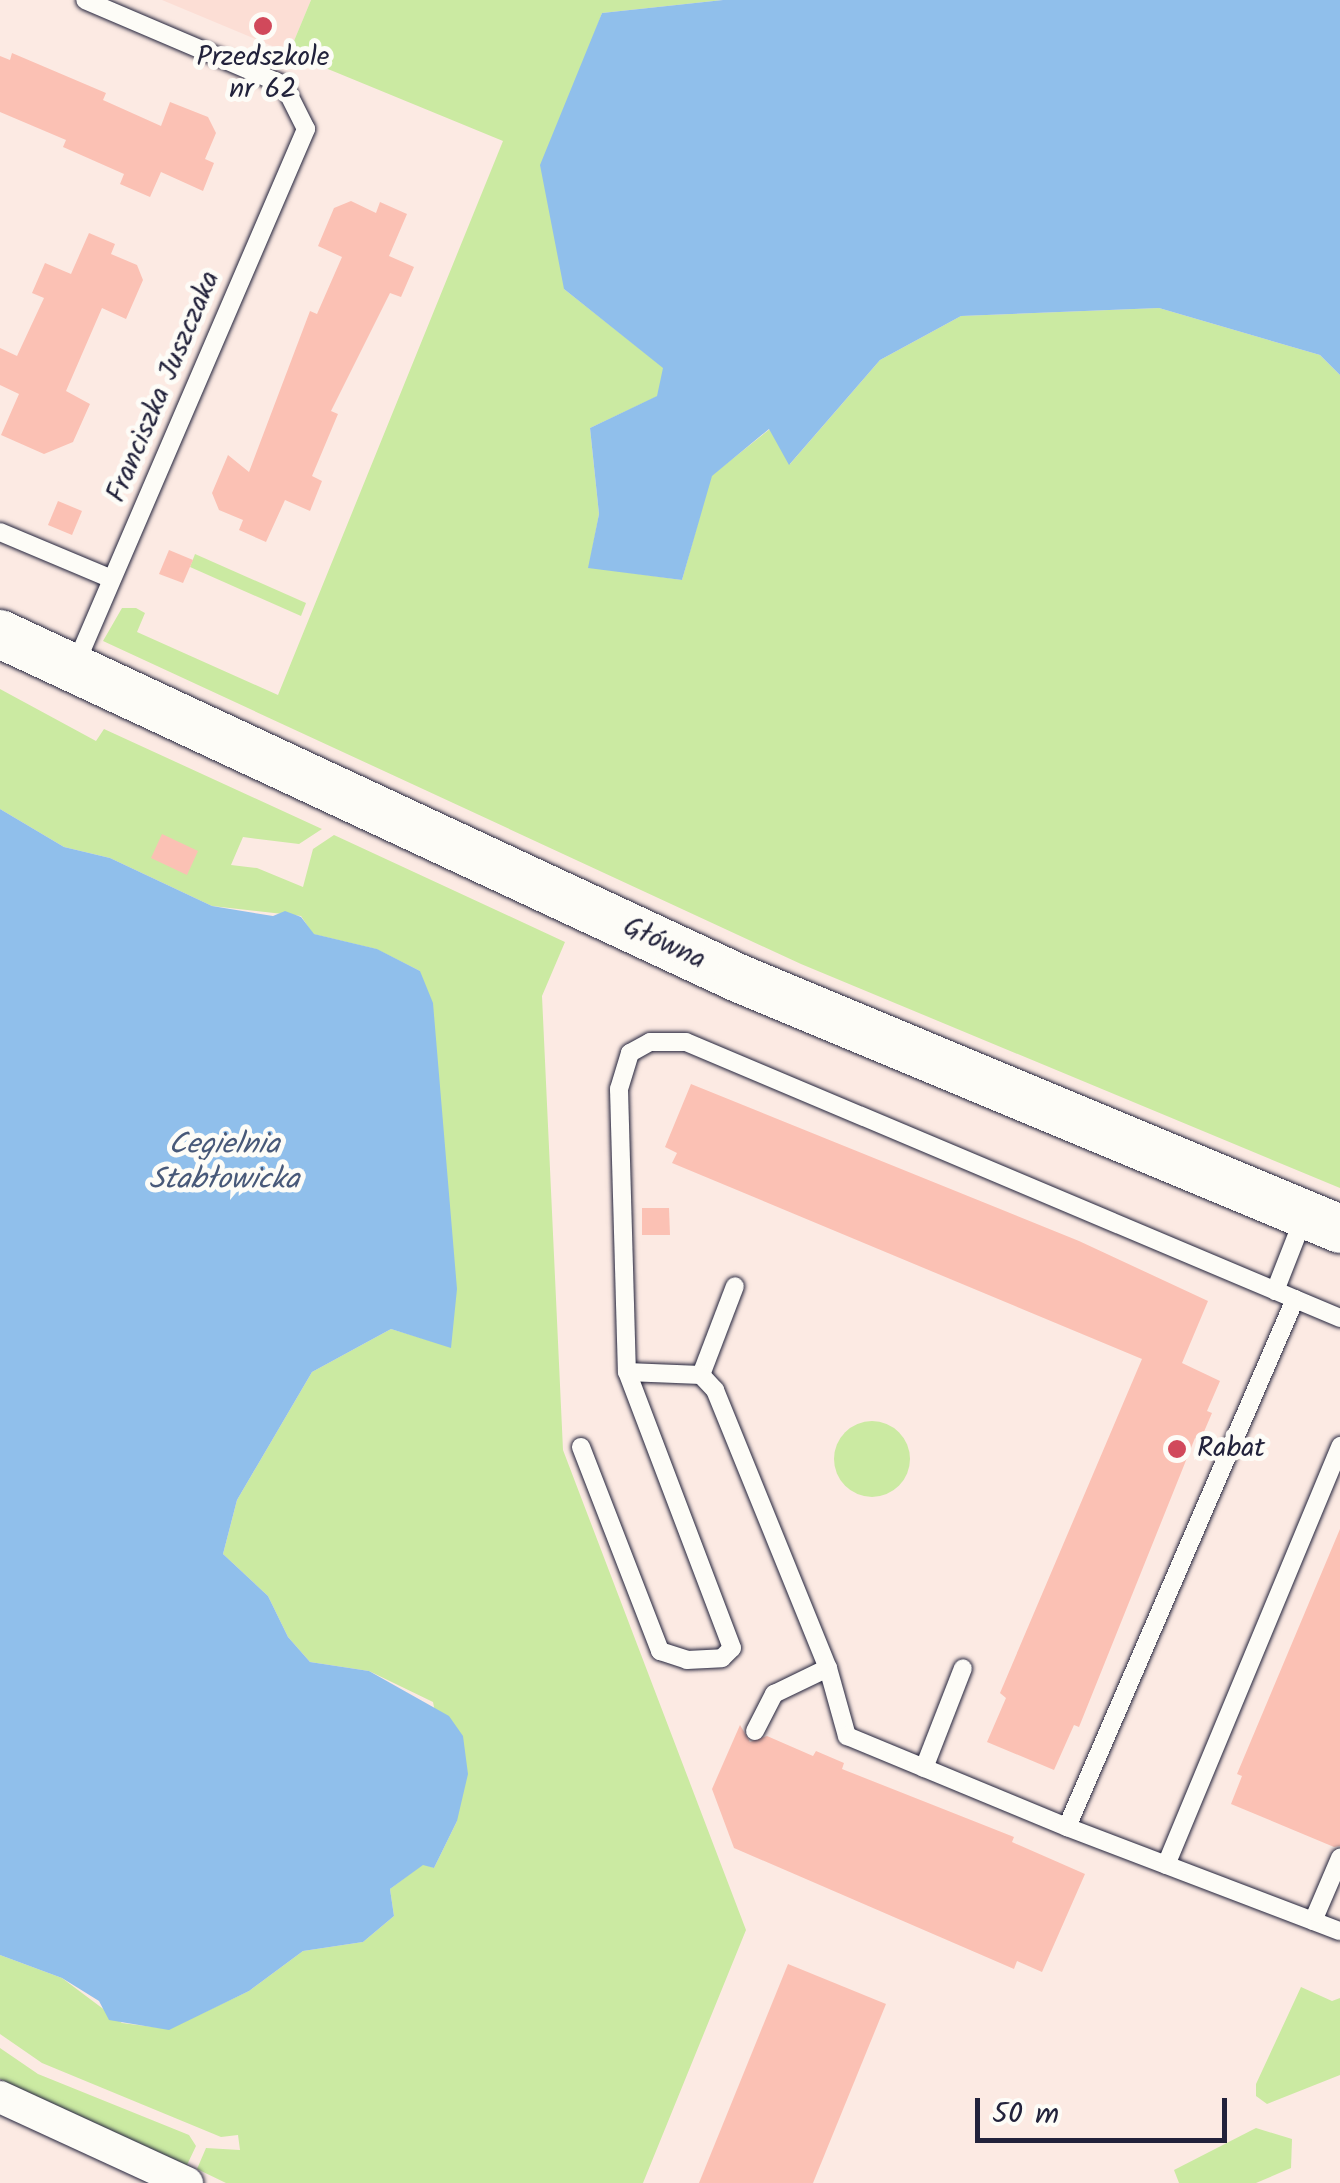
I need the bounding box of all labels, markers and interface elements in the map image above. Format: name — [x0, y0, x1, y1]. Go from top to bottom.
marker: Przedszkole nr 62 — [252, 15, 274, 37]
place label: Przedszkole nr 62 — [197, 41, 329, 107]
street label: Franciszka Juszczaka — [100, 266, 228, 508]
street label: Główna — [618, 910, 710, 978]
water label: Cegielnia Stabłowicka — [149, 1127, 299, 1198]
place label: Rabat — [1197, 1432, 1265, 1466]
marker: Rabat — [1166, 1438, 1188, 1460]
scale bar — [980, 2078, 1232, 2140]
text: 50 m — [992, 2091, 1059, 2139]

